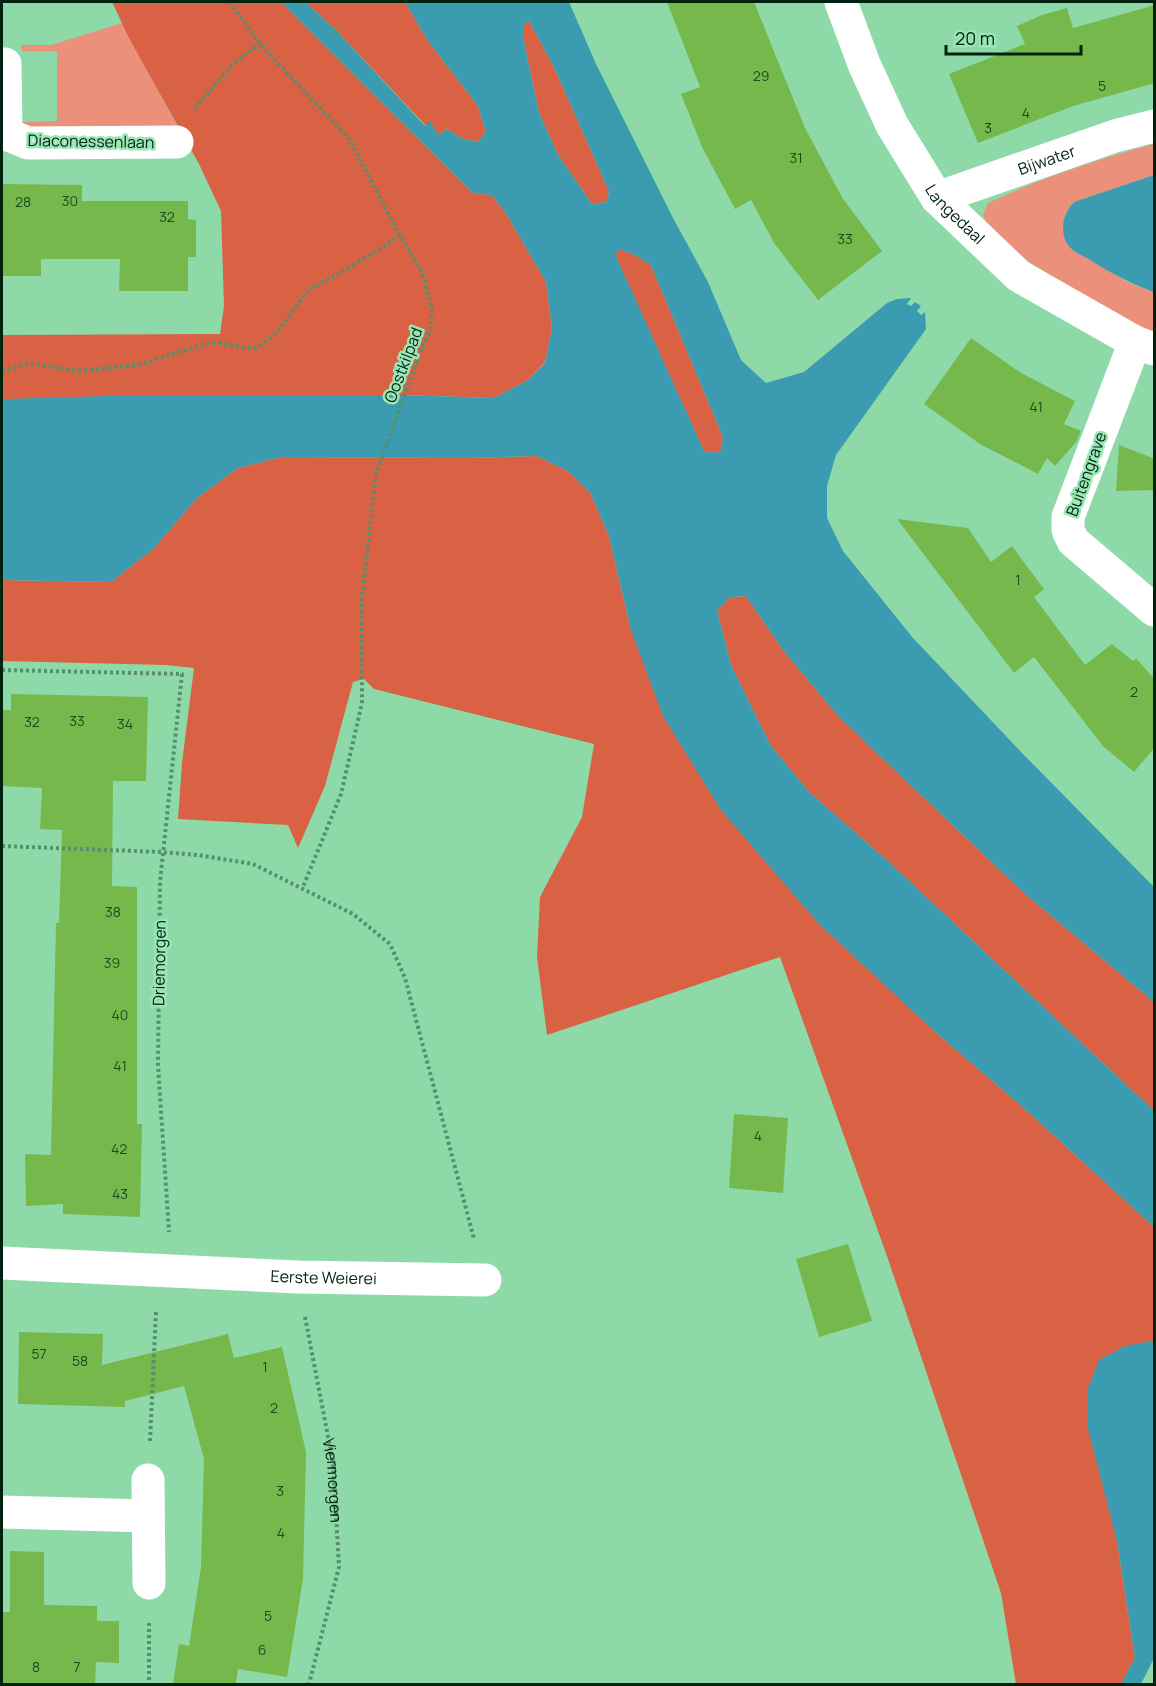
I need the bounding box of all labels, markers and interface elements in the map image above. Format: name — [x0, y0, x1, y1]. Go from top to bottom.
scale bar — [946, 18, 1081, 56]
text: 20 m — [955, 26, 995, 50]
house number: 29 — [753, 66, 769, 85]
house number: 5 — [1098, 76, 1106, 95]
house number: 4 — [1022, 103, 1030, 122]
house number: 3 — [984, 118, 992, 137]
street label: Diaconessenlaan — [27, 129, 155, 153]
street label: Bijwater — [1015, 140, 1078, 180]
house number: 31 — [789, 148, 803, 167]
street label: Langedaal — [920, 180, 990, 249]
house number: 30 — [62, 191, 78, 210]
house number: 28 — [15, 192, 31, 211]
house number: 32 — [159, 207, 175, 226]
house number: 33 — [837, 229, 853, 248]
street label: Oostkilpad — [379, 324, 427, 406]
house number: 41 — [1029, 397, 1043, 416]
street label: Buitengrave — [1061, 429, 1111, 519]
house number: 1 — [1015, 570, 1021, 589]
house number: 2 — [1130, 682, 1138, 701]
house number: 33 — [69, 711, 85, 730]
house number: 32 — [24, 712, 40, 731]
house number: 34 — [117, 714, 133, 733]
house number: 38 — [105, 902, 121, 921]
street label: Driemorgen — [147, 920, 171, 1006]
house number: 39 — [104, 953, 120, 972]
house number: 40 — [112, 1005, 128, 1024]
house number: 41 — [113, 1056, 127, 1075]
house number: 4 — [754, 1126, 762, 1145]
house number: 42 — [111, 1139, 127, 1158]
house number: 43 — [112, 1184, 128, 1203]
street label: Eerste Weierei — [270, 1265, 377, 1289]
house number: 57 — [31, 1344, 47, 1363]
house number: 58 — [72, 1351, 88, 1370]
house number: 1 — [262, 1357, 268, 1376]
house number: 2 — [270, 1398, 278, 1417]
street label: Viermorgen — [318, 1436, 347, 1523]
house number: 3 — [276, 1481, 284, 1500]
house number: 4 — [277, 1523, 285, 1542]
house number: 5 — [264, 1606, 272, 1625]
house number: 6 — [258, 1640, 266, 1659]
house number: 8 — [32, 1657, 40, 1676]
house number: 7 — [73, 1657, 81, 1676]

